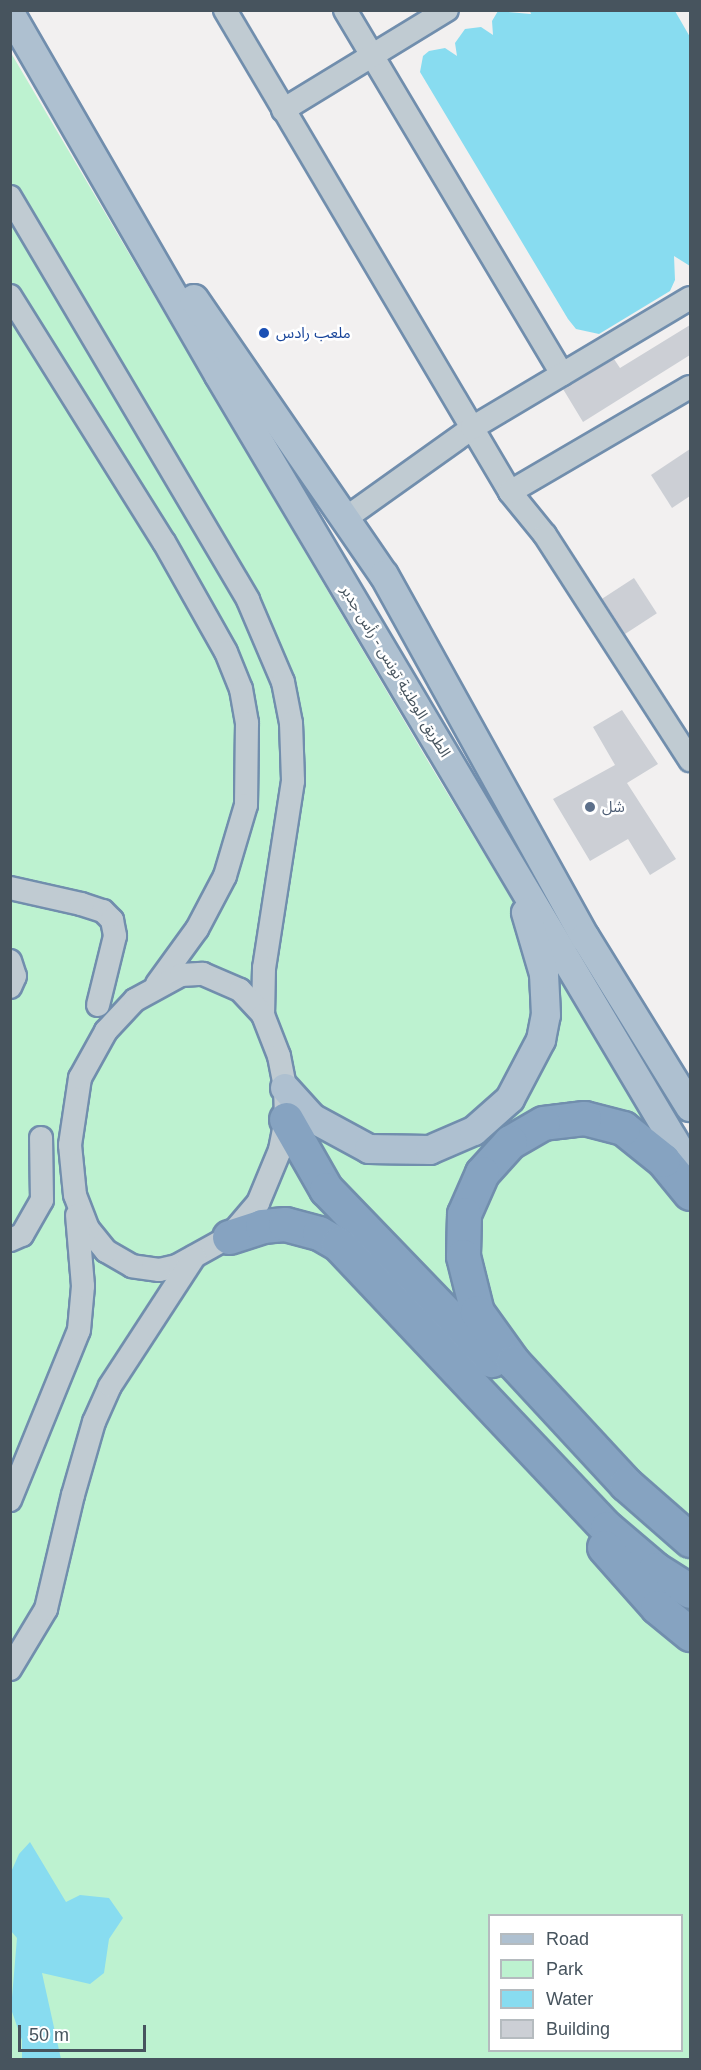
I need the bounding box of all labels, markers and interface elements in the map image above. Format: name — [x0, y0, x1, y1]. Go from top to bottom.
place label: ملعب رادس — [276, 324, 351, 342]
marker: ملعب رادس — [257, 326, 271, 340]
street label: الطريق الوطنية تونس - رأس جدير — [337, 582, 455, 760]
place label: شل — [602, 798, 625, 816]
marker: شل — [583, 800, 597, 814]
legend — [488, 1914, 683, 2052]
text: Road — [546, 1929, 589, 1949]
text: Park — [546, 1959, 583, 1979]
text: Water — [546, 1989, 593, 2009]
scale bar — [21, 2013, 148, 2051]
text: Building — [546, 2019, 610, 2039]
text: 50 m — [29, 2025, 69, 2045]

